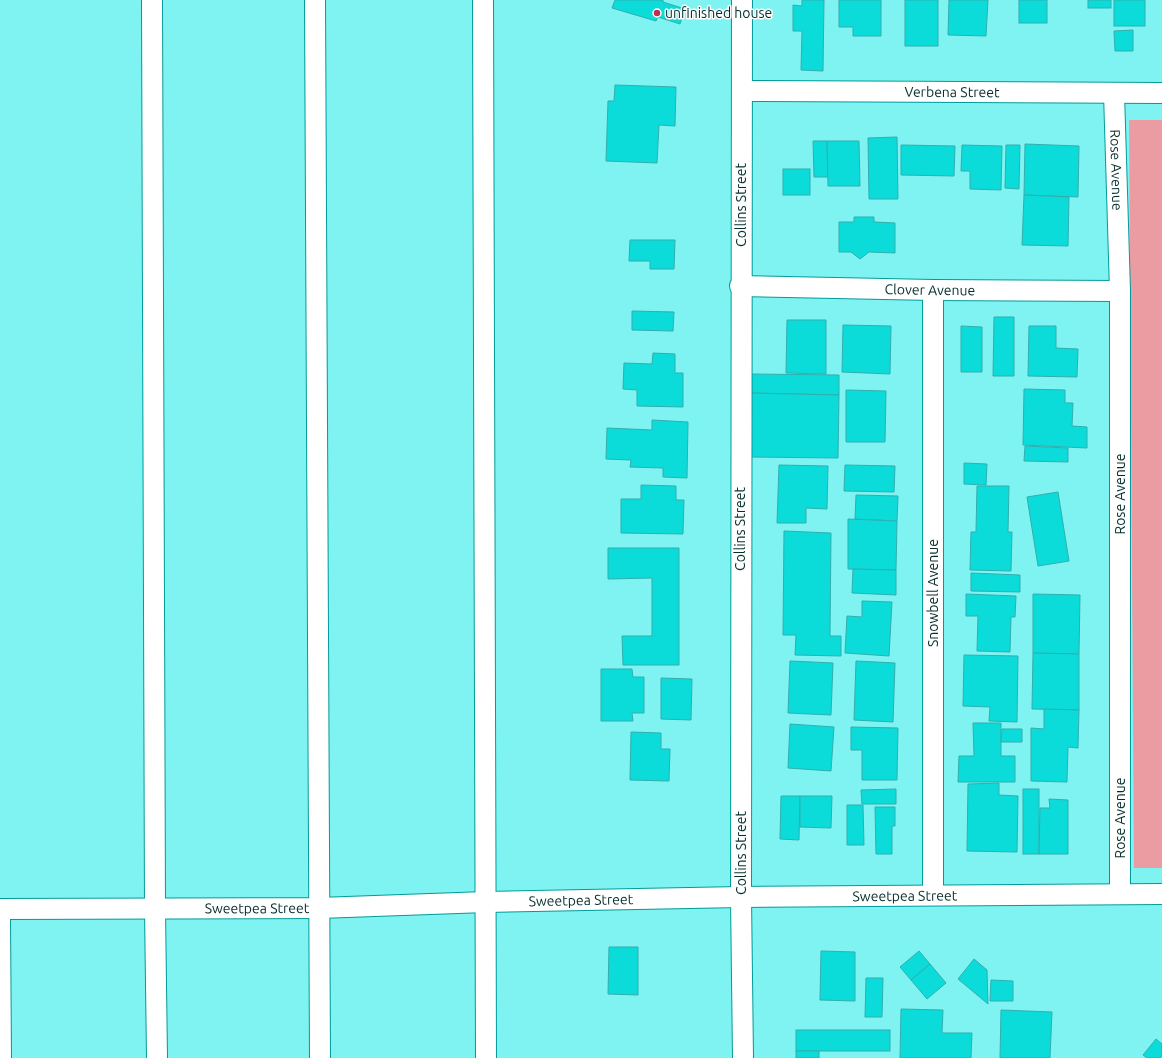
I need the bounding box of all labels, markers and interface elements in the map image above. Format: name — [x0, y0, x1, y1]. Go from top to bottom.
place label: unfinished house — [665, 5, 772, 21]
marker: unfinished house — [652, 8, 662, 18]
street label: Verbena Street — [904, 84, 1000, 100]
street label: Rose Avenue — [1107, 129, 1126, 211]
street label: Collins Street — [733, 163, 749, 247]
street label: Clover Avenue — [884, 281, 975, 298]
street label: Rose Avenue — [1112, 453, 1128, 535]
street label: Collins Street — [732, 487, 748, 571]
street label: Snowbell Avenue — [925, 539, 941, 647]
street label: Rose Avenue — [1112, 777, 1128, 859]
street label: Collins Street — [733, 811, 749, 895]
street label: Sweetpea Street — [852, 887, 958, 904]
street label: Sweetpea Street — [528, 891, 634, 909]
street label: Sweetpea Street — [205, 900, 310, 916]

